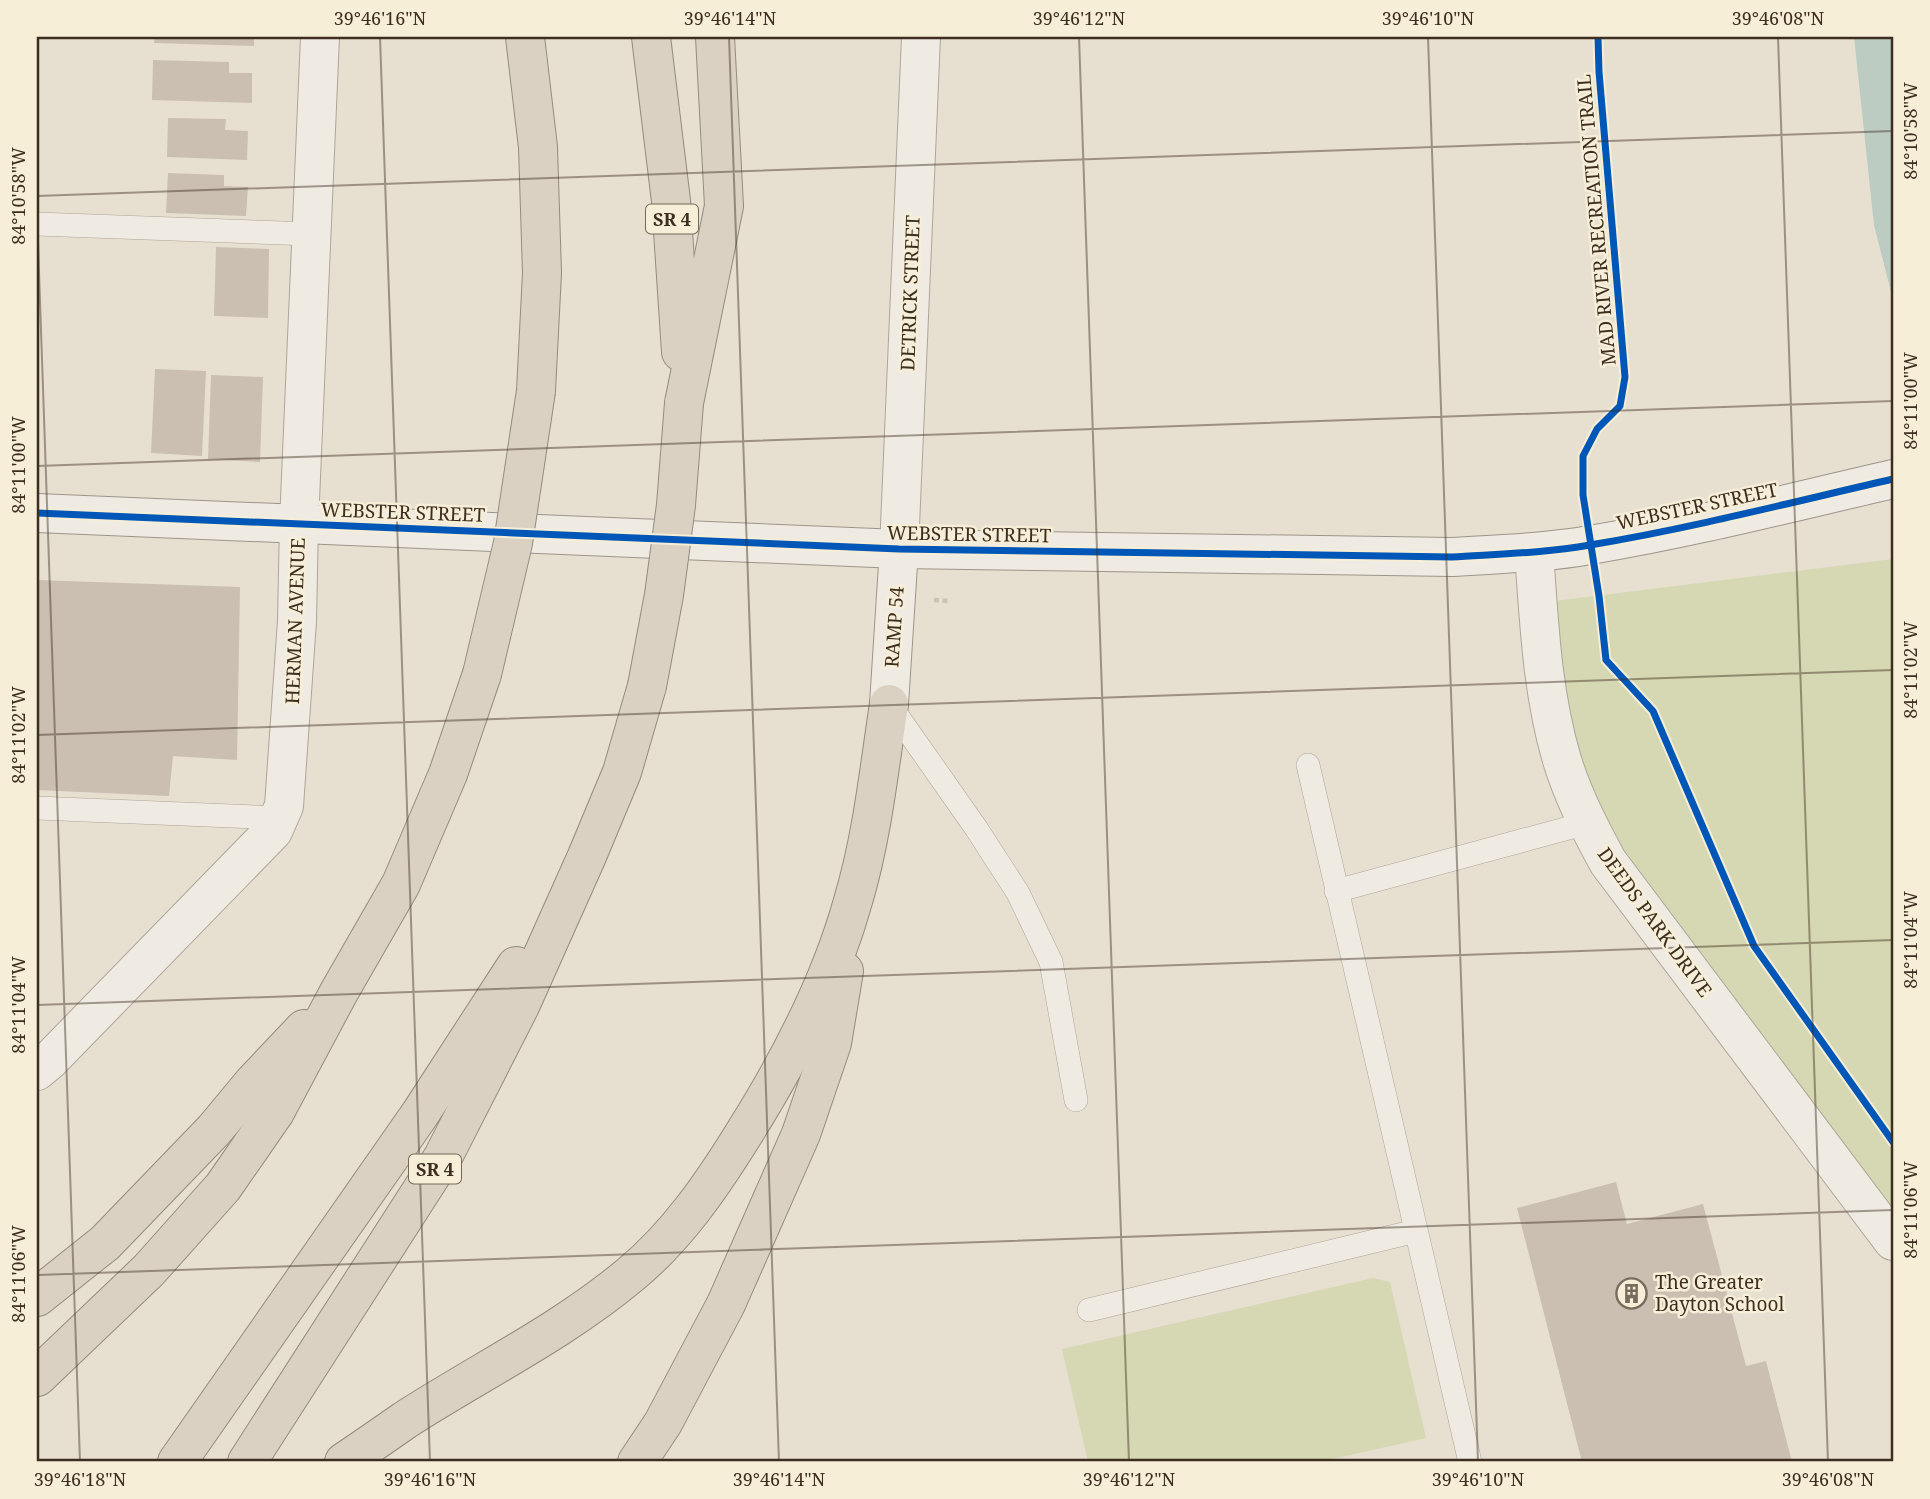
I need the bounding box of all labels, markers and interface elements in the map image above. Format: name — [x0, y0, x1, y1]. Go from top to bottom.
text: 39°46'16"N — [334, 6, 427, 30]
text: 39°46'14"N — [684, 6, 777, 30]
text: 39°46'12"N — [1033, 6, 1126, 30]
text: 39°46'10"N — [1382, 6, 1475, 30]
text: 39°46'08"N — [1732, 6, 1825, 30]
street label: MAD RIVER RECREATION TRAIL — [1570, 73, 1622, 367]
text: 84°10'58"W — [1898, 82, 1922, 180]
text: 84°10'58"W — [6, 147, 30, 245]
road number: SR 4 — [646, 204, 698, 233]
street label: DETRICK STREET — [894, 214, 926, 371]
text: 84°11'00"W — [1898, 352, 1922, 450]
text: 84°11'00"W — [6, 416, 30, 514]
street label: WEBSTER STREET — [1614, 476, 1780, 536]
street label: WEBSTER STREET — [320, 496, 486, 528]
street label: WEBSTER STREET — [887, 520, 1052, 548]
street label: HERMAN AVENUE — [279, 537, 311, 705]
street label: RAMP 54 — [878, 585, 910, 668]
text: 84°11'02"W — [1898, 621, 1922, 719]
text: 84°11'02"W — [6, 686, 30, 784]
street label: DEEDS PARK DRIVE — [1592, 842, 1718, 1002]
text: 84°11'04"W — [1898, 891, 1922, 989]
text: 84°11'04"W — [6, 956, 30, 1054]
road number: SR 4 — [409, 1154, 461, 1184]
text: 84°11'06"W — [1898, 1161, 1922, 1259]
text: 84°11'06"W — [6, 1225, 30, 1323]
place label: The Greater Dayton School — [1655, 1269, 1784, 1317]
building icon: The Greater Dayton School — [1615, 1276, 1649, 1310]
text: 39°46'18"N — [34, 1467, 127, 1491]
text: 39°46'16"N — [384, 1467, 477, 1491]
text: 39°46'14"N — [733, 1467, 826, 1491]
text: 39°46'12"N — [1083, 1467, 1176, 1491]
text: 39°46'10"N — [1432, 1467, 1525, 1491]
text: 39°46'08"N — [1782, 1467, 1875, 1491]

